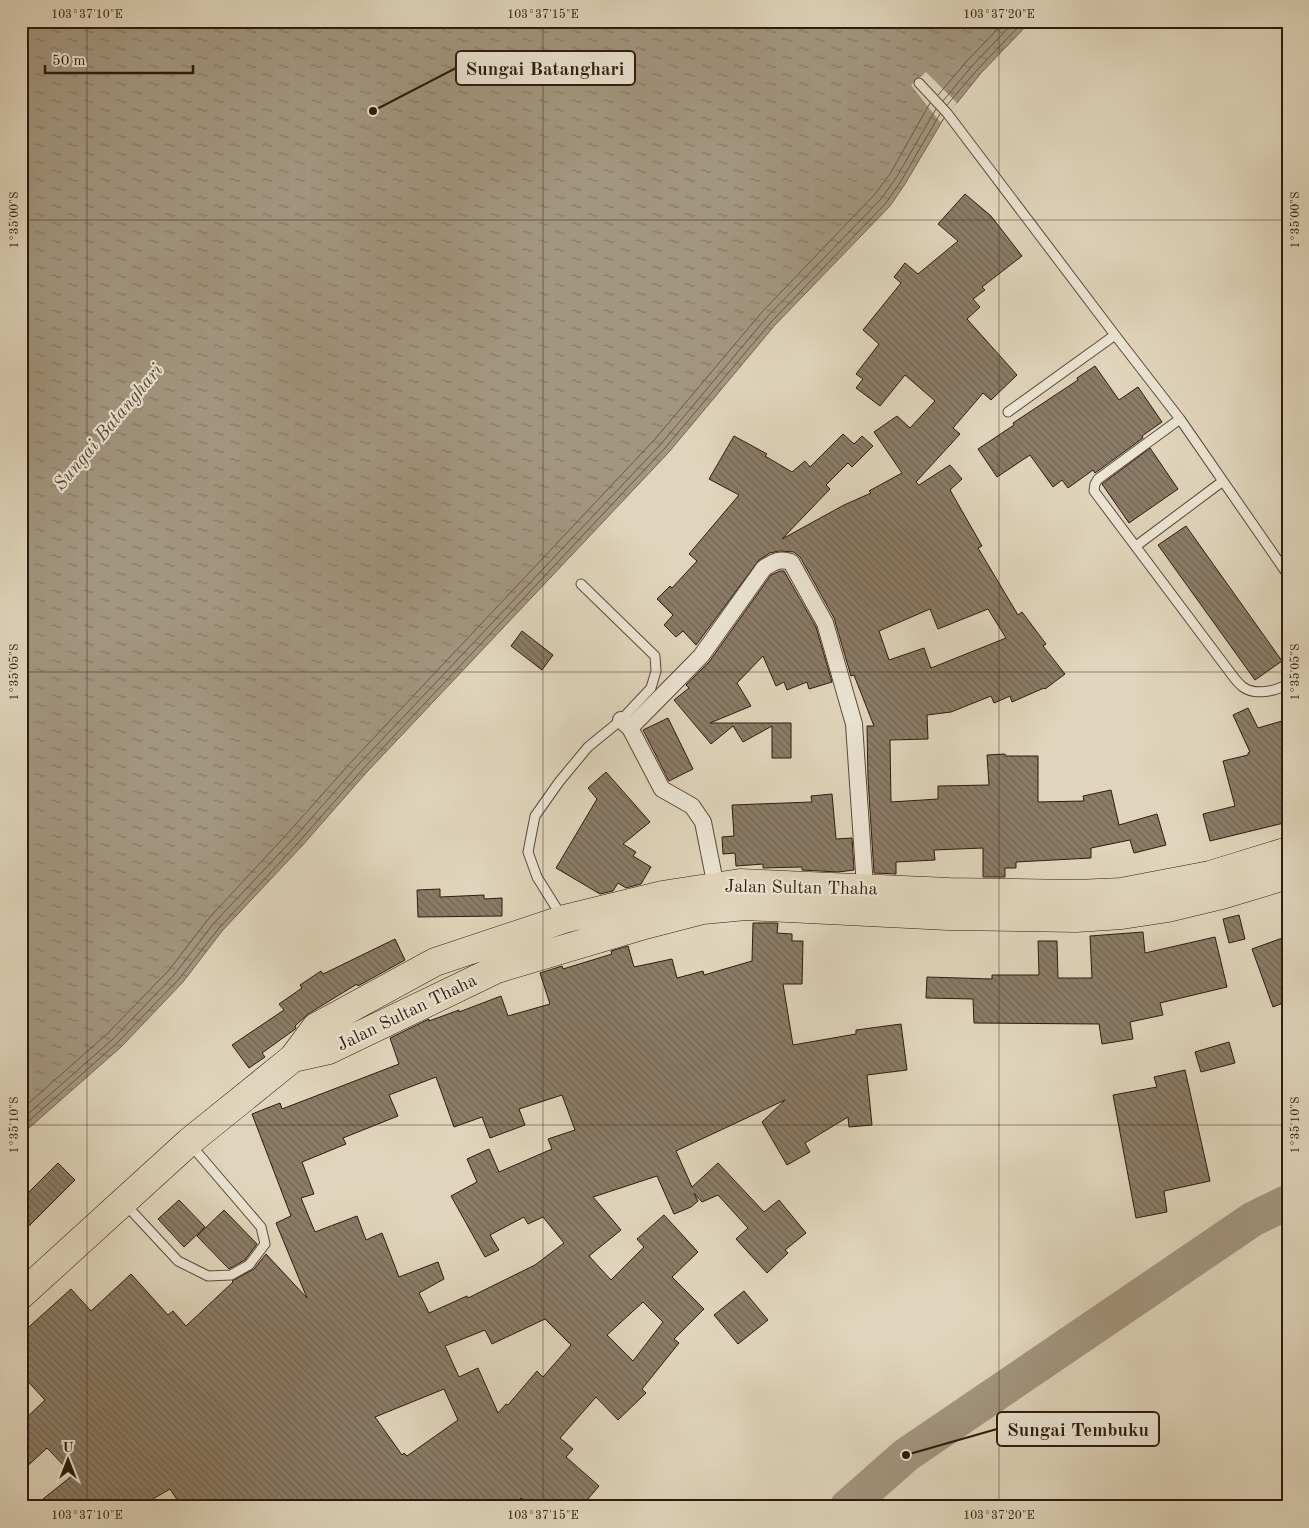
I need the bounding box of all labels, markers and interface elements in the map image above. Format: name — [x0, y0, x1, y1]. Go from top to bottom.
text: 103°37'15"E — [507, 8, 579, 21]
text: 103°37'10"E — [51, 9, 123, 21]
text: 103°37'20"E — [963, 9, 1035, 21]
scale bar — [45, 42, 192, 74]
callout: Sungai Batanghari — [456, 51, 635, 85]
text: 50 m — [52, 54, 86, 69]
text: Sungai Batanghari — [466, 61, 625, 80]
text: 1°35'00"S — [8, 192, 21, 248]
text: 1°35'00"S — [1289, 192, 1302, 248]
water label: Sungai Batanghari — [51, 361, 168, 495]
text: 1°35'05"S — [8, 644, 21, 700]
text: 1°35'05"S — [1289, 644, 1302, 700]
street label: Jalan Sultan Thaha — [724, 878, 878, 898]
street label: Jalan Sultan Thaha — [334, 971, 480, 1055]
text: 1°35'10"S — [8, 1097, 21, 1153]
text: 1°35'10"S — [1289, 1097, 1302, 1153]
callout: Sungai Tembuku — [997, 1412, 1159, 1446]
text: Sungai Tembuku — [1007, 1422, 1149, 1441]
north arrow — [42, 1436, 92, 1486]
text: U — [62, 1441, 74, 1455]
text: 103°37'15"E — [507, 1509, 579, 1522]
text: 103°37'10"E — [51, 1510, 123, 1522]
text: 103°37'20"E — [963, 1510, 1035, 1522]

